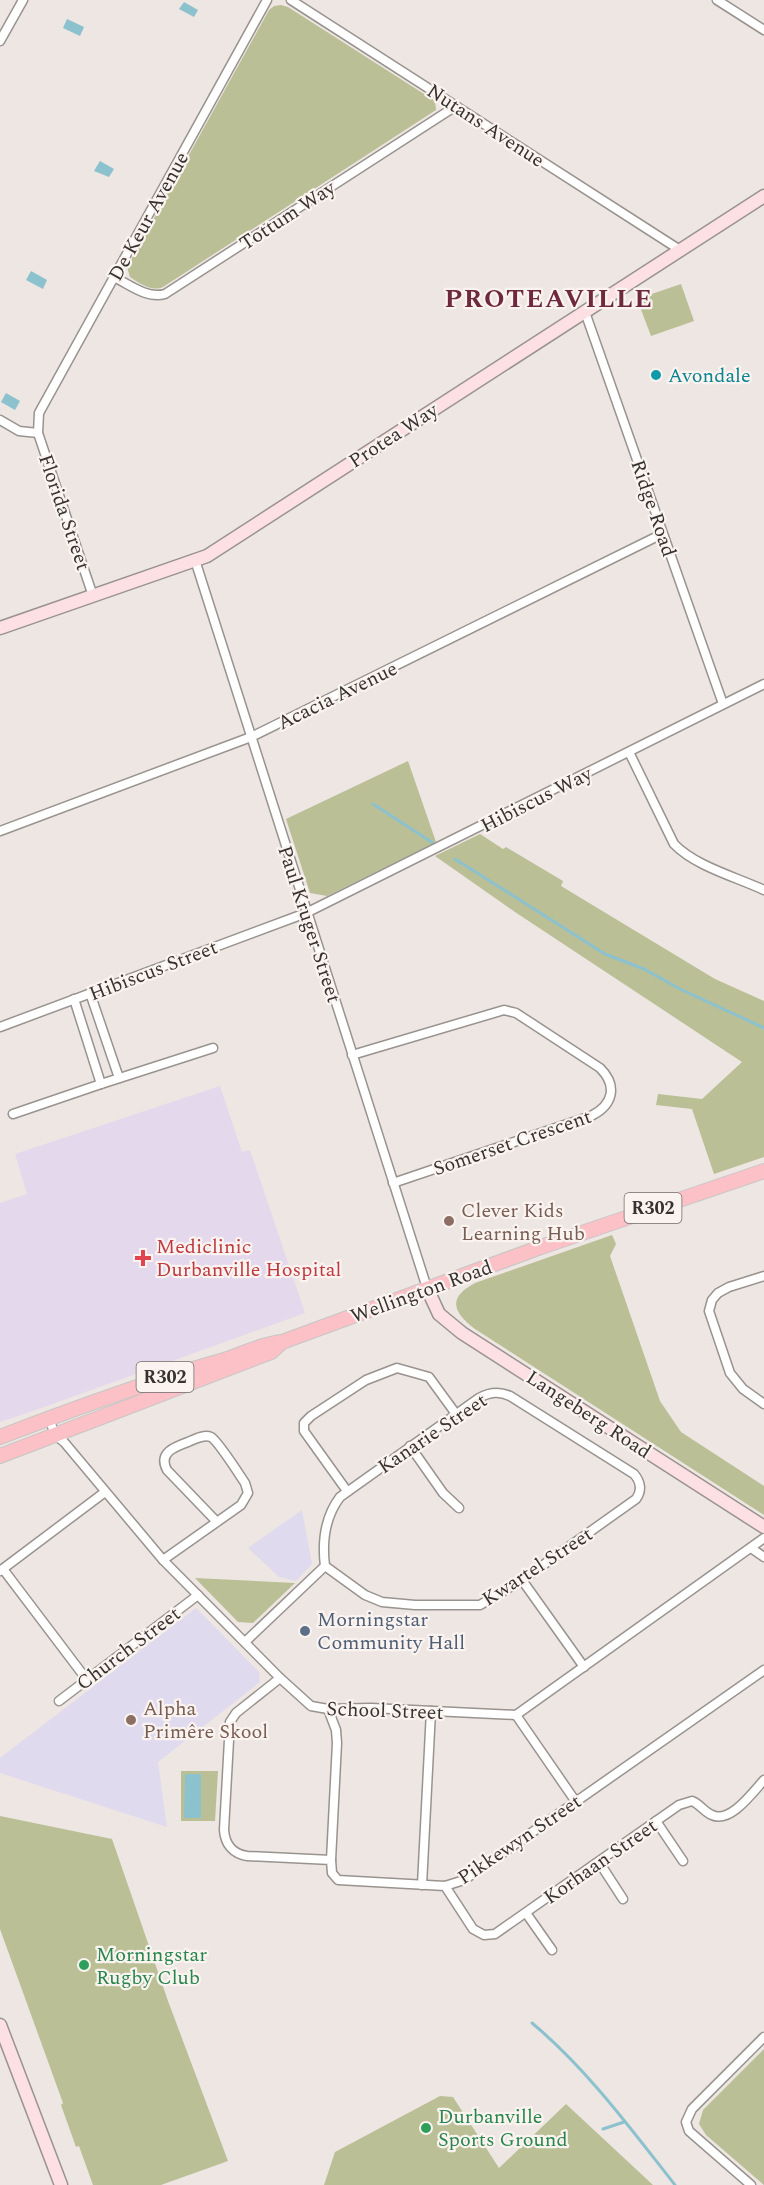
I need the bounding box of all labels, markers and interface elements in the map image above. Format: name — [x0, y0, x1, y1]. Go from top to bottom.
street label: Nutans Avenue — [421, 76, 550, 175]
street label: De Keur Avenue — [101, 146, 197, 287]
street label: Tottum Way — [234, 173, 343, 258]
district label: PROTEAVILLE — [444, 279, 654, 319]
place label: Avondale — [668, 361, 751, 391]
marker: Avondale — [649, 368, 663, 382]
street label: Protea Way — [343, 395, 445, 476]
street label: Florida Street — [30, 450, 98, 575]
street label: Ridge Road — [622, 456, 684, 561]
street label: Acacia Avenue — [272, 654, 403, 738]
street label: Hibiscus Way — [476, 758, 599, 841]
street label: Paul Kruger Street — [270, 842, 349, 1007]
street label: Hibiscus Street — [85, 933, 222, 1009]
street label: Somerset Crescent — [429, 1102, 596, 1184]
road number: R302 — [624, 1193, 682, 1223]
place label: Clever Kids Learning Hub — [461, 1196, 585, 1249]
marker: Clever Kids Learning Hub — [442, 1214, 456, 1228]
place label: Mediclinic Durbanville Hospital — [156, 1232, 341, 1285]
marker: Mediclinic Durbanville Hospital — [134, 1249, 152, 1267]
street label: Wellington Road — [346, 1252, 496, 1332]
road number: R302 — [136, 1362, 194, 1392]
street label: Langeberg Road — [520, 1363, 657, 1467]
street label: Kanarie Street — [372, 1386, 493, 1482]
street label: Kwartel Street — [476, 1520, 599, 1614]
street label: Church Street — [70, 1599, 187, 1698]
place label: Morningstar Community Hall — [317, 1605, 465, 1658]
marker: Morningstar Community Hall — [298, 1624, 312, 1638]
place label: Alpha Primêre Skool — [143, 1694, 268, 1747]
street label: School Street — [326, 1694, 444, 1728]
marker: Alpha Primêre Skool — [124, 1713, 138, 1727]
street label: Pikkewyn Street — [451, 1787, 588, 1893]
street label: Korhaan Street — [538, 1811, 664, 1912]
place label: Morningstar Rugby Club — [96, 1940, 207, 1993]
marker: Morningstar Rugby Club — [77, 1958, 91, 1972]
place label: Durbanville Sports Ground — [438, 2102, 568, 2155]
marker: Durbanville Sports Ground — [419, 2121, 433, 2135]

